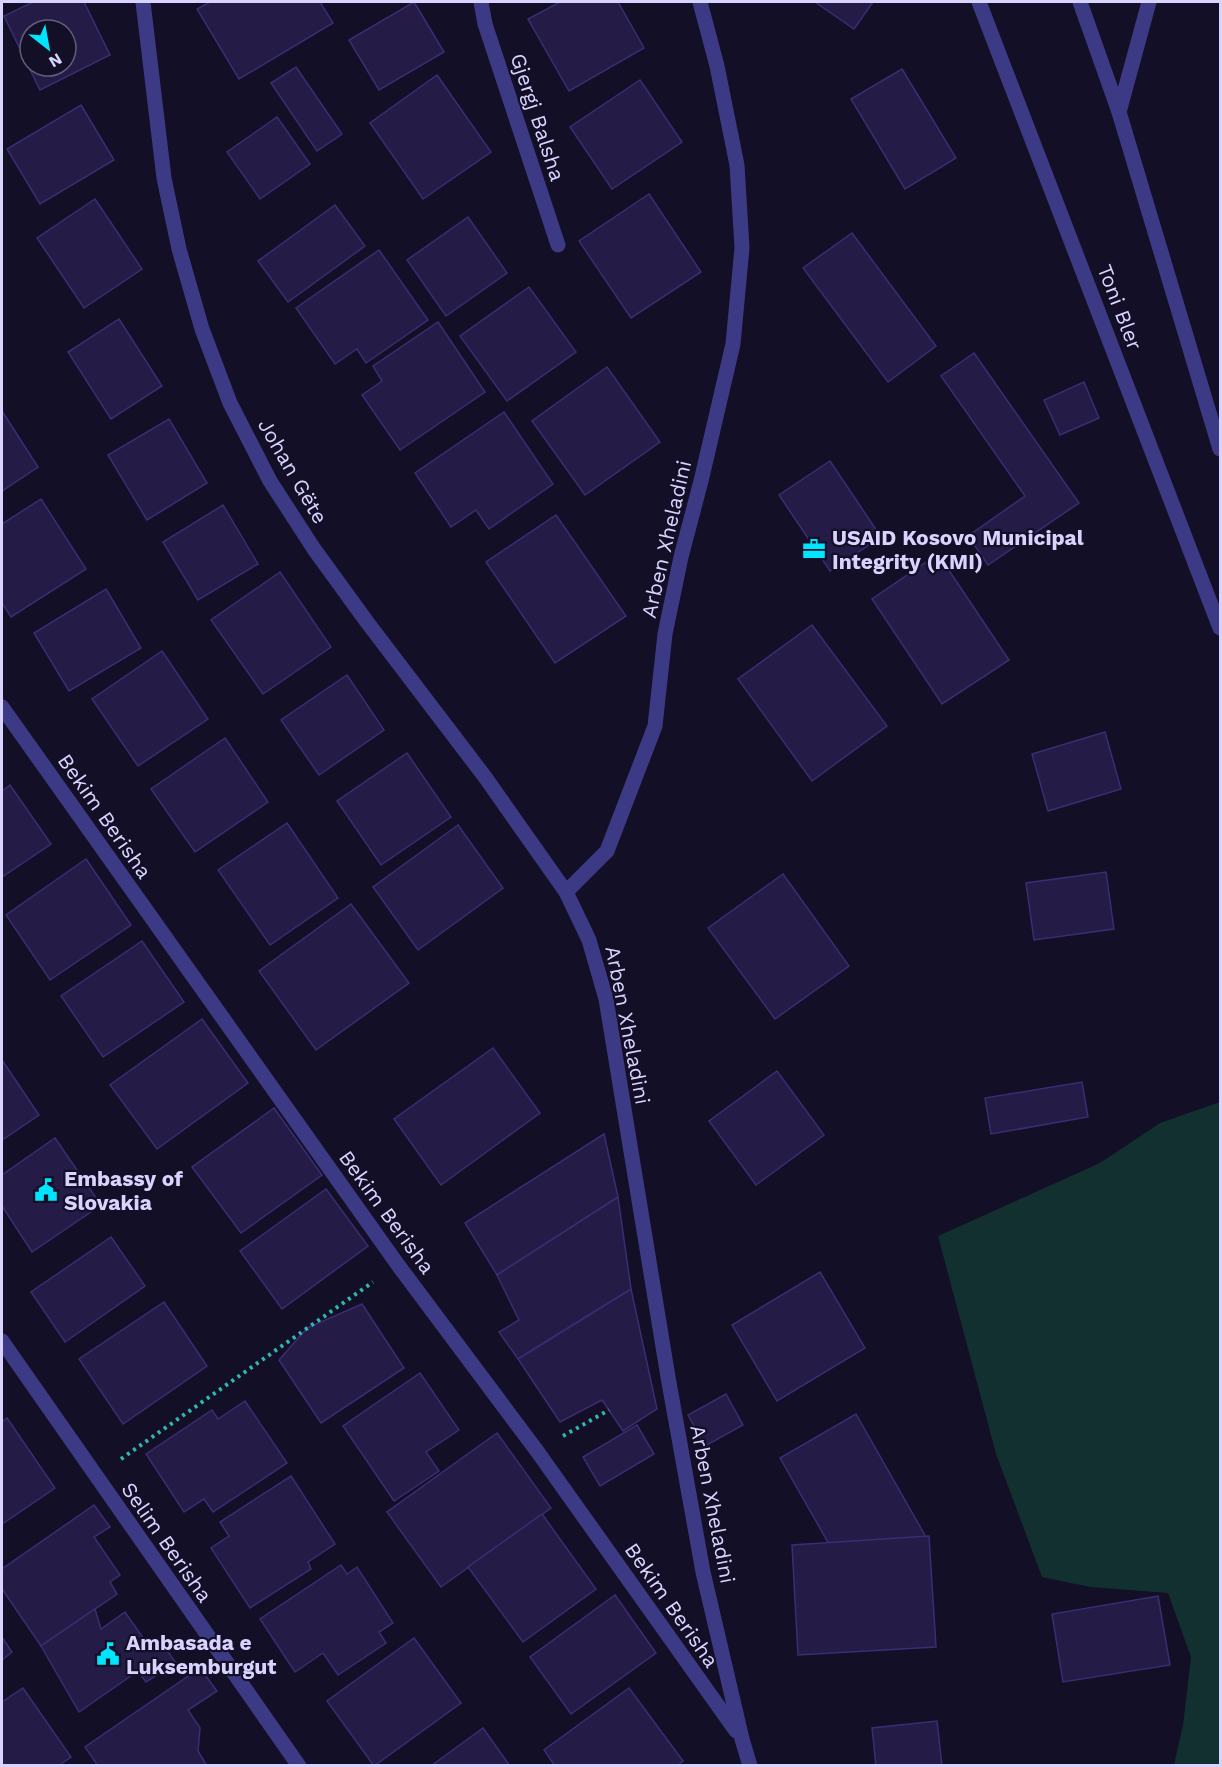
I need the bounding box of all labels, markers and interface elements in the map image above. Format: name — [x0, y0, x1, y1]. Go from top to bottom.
north arrow — [18, 18, 78, 78]
text: N — [45, 49, 65, 72]
street label: Gjergj Balsha — [506, 50, 570, 184]
street label: Toni Bler — [1092, 261, 1148, 354]
street label: Johan Gëte — [253, 414, 333, 528]
street label: Arben Xheladini — [636, 458, 696, 620]
place label: USAID Kosovo Municipal Integrity (KMI) — [832, 525, 1084, 574]
office icon: USAID Kosovo Municipal Integrity (KMI) — [801, 536, 827, 562]
street label: Bekim Berisha — [53, 749, 157, 883]
street label: Arben Xheladini — [600, 944, 656, 1106]
street label: Bekim Berisha — [334, 1145, 440, 1279]
place label: Embassy of Slovakia — [64, 1166, 183, 1215]
public building icon: Embassy of Slovakia — [33, 1177, 59, 1203]
street label: Arben Xheladini — [685, 1423, 741, 1585]
street label: Selim Berisha — [116, 1477, 218, 1607]
street label: Bekim Berisha — [620, 1538, 724, 1672]
place label: Ambasada e Luksemburgut — [126, 1630, 277, 1679]
public building icon: Ambasada e Luksemburgut — [95, 1641, 121, 1667]

